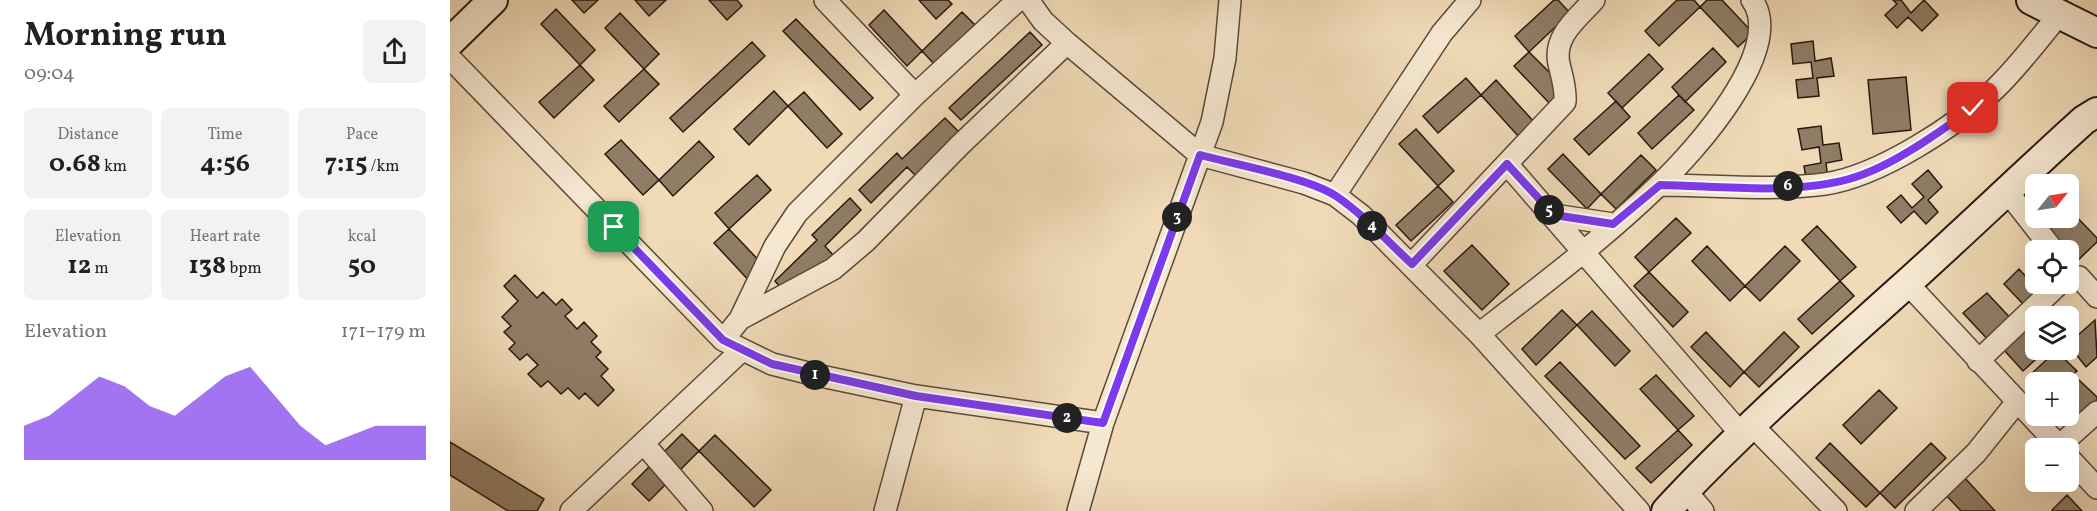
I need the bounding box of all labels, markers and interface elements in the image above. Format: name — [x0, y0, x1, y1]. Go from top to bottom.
text: Morning run — [24, 14, 227, 60]
button: share — [363, 20, 426, 83]
text: 09:04 — [24, 60, 75, 88]
pin — [1947, 82, 1998, 133]
icon: check — [1956, 91, 1989, 124]
text: Distance — [57, 124, 119, 146]
text: Time — [207, 124, 243, 146]
text: Pace — [346, 124, 378, 146]
text: 0.68 — [49, 146, 101, 182]
text: 4:56 — [200, 146, 250, 182]
text: 7:15 — [325, 146, 367, 182]
text: km — [101, 156, 127, 178]
text: /km — [367, 156, 399, 178]
pin: 6 — [1773, 171, 1803, 201]
north arrow — [2025, 174, 2079, 228]
map controls — [2025, 174, 2079, 492]
text: 6 — [1784, 175, 1792, 197]
pin: 5 — [1534, 195, 1564, 225]
text: 5 — [1545, 199, 1553, 221]
pin — [588, 201, 639, 252]
pin: 3 — [1162, 202, 1192, 232]
text: 3 — [1173, 206, 1181, 228]
icon: arrive — [597, 210, 630, 243]
pin: 4 — [1357, 211, 1387, 241]
text: 4 — [1367, 215, 1377, 237]
text: Elevation — [55, 226, 121, 248]
text: Heart rate — [190, 226, 260, 248]
text: kcal — [348, 226, 376, 248]
button: locate — [2025, 240, 2079, 294]
text: 12 — [67, 248, 91, 284]
text: 138 — [188, 248, 226, 284]
text: 50 — [348, 248, 376, 284]
text: m — [91, 258, 109, 280]
text: bpm — [226, 258, 262, 280]
button: layers — [2025, 306, 2079, 360]
text: Elevation — [24, 318, 107, 346]
text: 171–179 m — [341, 318, 426, 346]
pin: 1 — [800, 360, 830, 390]
text: 1 — [812, 364, 818, 386]
button: + — [2025, 372, 2079, 426]
pin: 2 — [1052, 403, 1082, 433]
text: 2 — [1063, 407, 1071, 429]
button: − — [2025, 438, 2079, 492]

